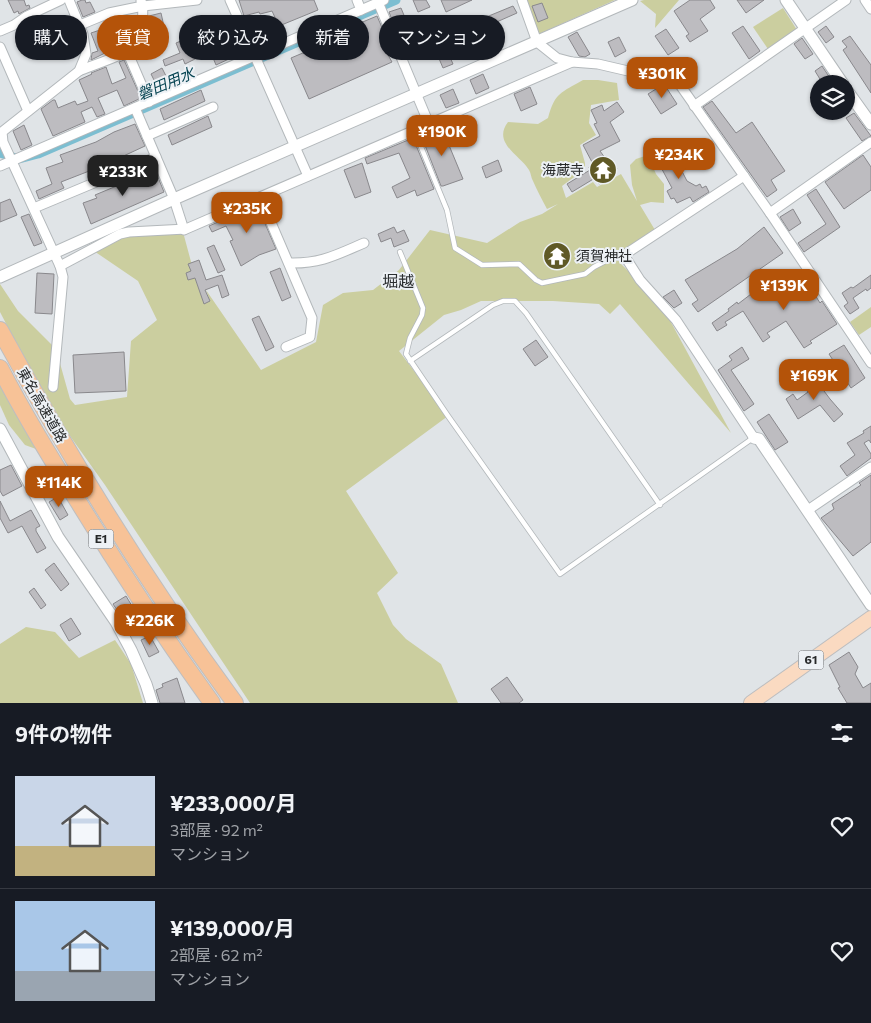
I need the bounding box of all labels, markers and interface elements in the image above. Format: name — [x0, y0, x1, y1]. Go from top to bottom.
chip: 購入 — [15, 15, 87, 60]
chip: 賃貸 — [97, 15, 169, 60]
chip: 絞り込み — [179, 15, 287, 60]
chip: 新着 — [297, 15, 369, 60]
chip: マンション — [379, 15, 505, 60]
pin: ¥301K — [627, 56, 697, 99]
water label: 磐田用水 — [134, 62, 199, 103]
text: ¥301K — [638, 63, 686, 82]
map controls — [810, 75, 855, 120]
button: layers — [810, 75, 855, 120]
pin: ¥190K — [407, 114, 477, 157]
text: ¥190K — [417, 121, 467, 140]
pin: ¥234K — [644, 138, 714, 180]
text: ¥234K — [654, 144, 704, 163]
pin: ¥233K — [88, 154, 158, 197]
temple icon: 海蔵寺 — [588, 155, 618, 185]
text: ¥233K — [98, 161, 148, 180]
place label: 海蔵寺 — [542, 161, 584, 178]
pin: ¥235K — [212, 192, 282, 234]
text: ¥235K — [222, 198, 272, 217]
temple icon: 須賀神社 — [542, 241, 572, 271]
place label: 須賀神社 — [576, 247, 632, 264]
pin: ¥139K — [749, 268, 819, 311]
district label: 堀越 — [382, 271, 414, 290]
text: ¥139K — [760, 275, 808, 294]
pin: ¥169K — [779, 358, 849, 401]
street label: 東名高速道路 — [14, 364, 71, 445]
text: ¥169K — [790, 365, 838, 384]
pin: ¥114K — [24, 466, 94, 508]
text: ¥114K — [36, 472, 82, 491]
road number: E1 — [88, 530, 114, 548]
pin: ¥226K — [115, 604, 185, 646]
text: ¥226K — [125, 610, 175, 629]
road number: 61 — [798, 650, 824, 670]
icon: filters — [828, 719, 856, 747]
text: 9件の物件 — [15, 721, 112, 746]
text: ¥233,000/月 — [170, 790, 296, 815]
icon: home — [55, 796, 115, 856]
icon: heart — [828, 812, 856, 840]
text: 3部屋 · 92 m² — [170, 820, 263, 839]
text: マンション — [170, 844, 250, 863]
text: ¥139,000/月 — [170, 915, 295, 940]
icon: home — [55, 921, 115, 981]
icon: heart — [828, 937, 856, 965]
text: 2部屋 · 62 m² — [170, 945, 263, 964]
text: マンション — [170, 969, 250, 988]

